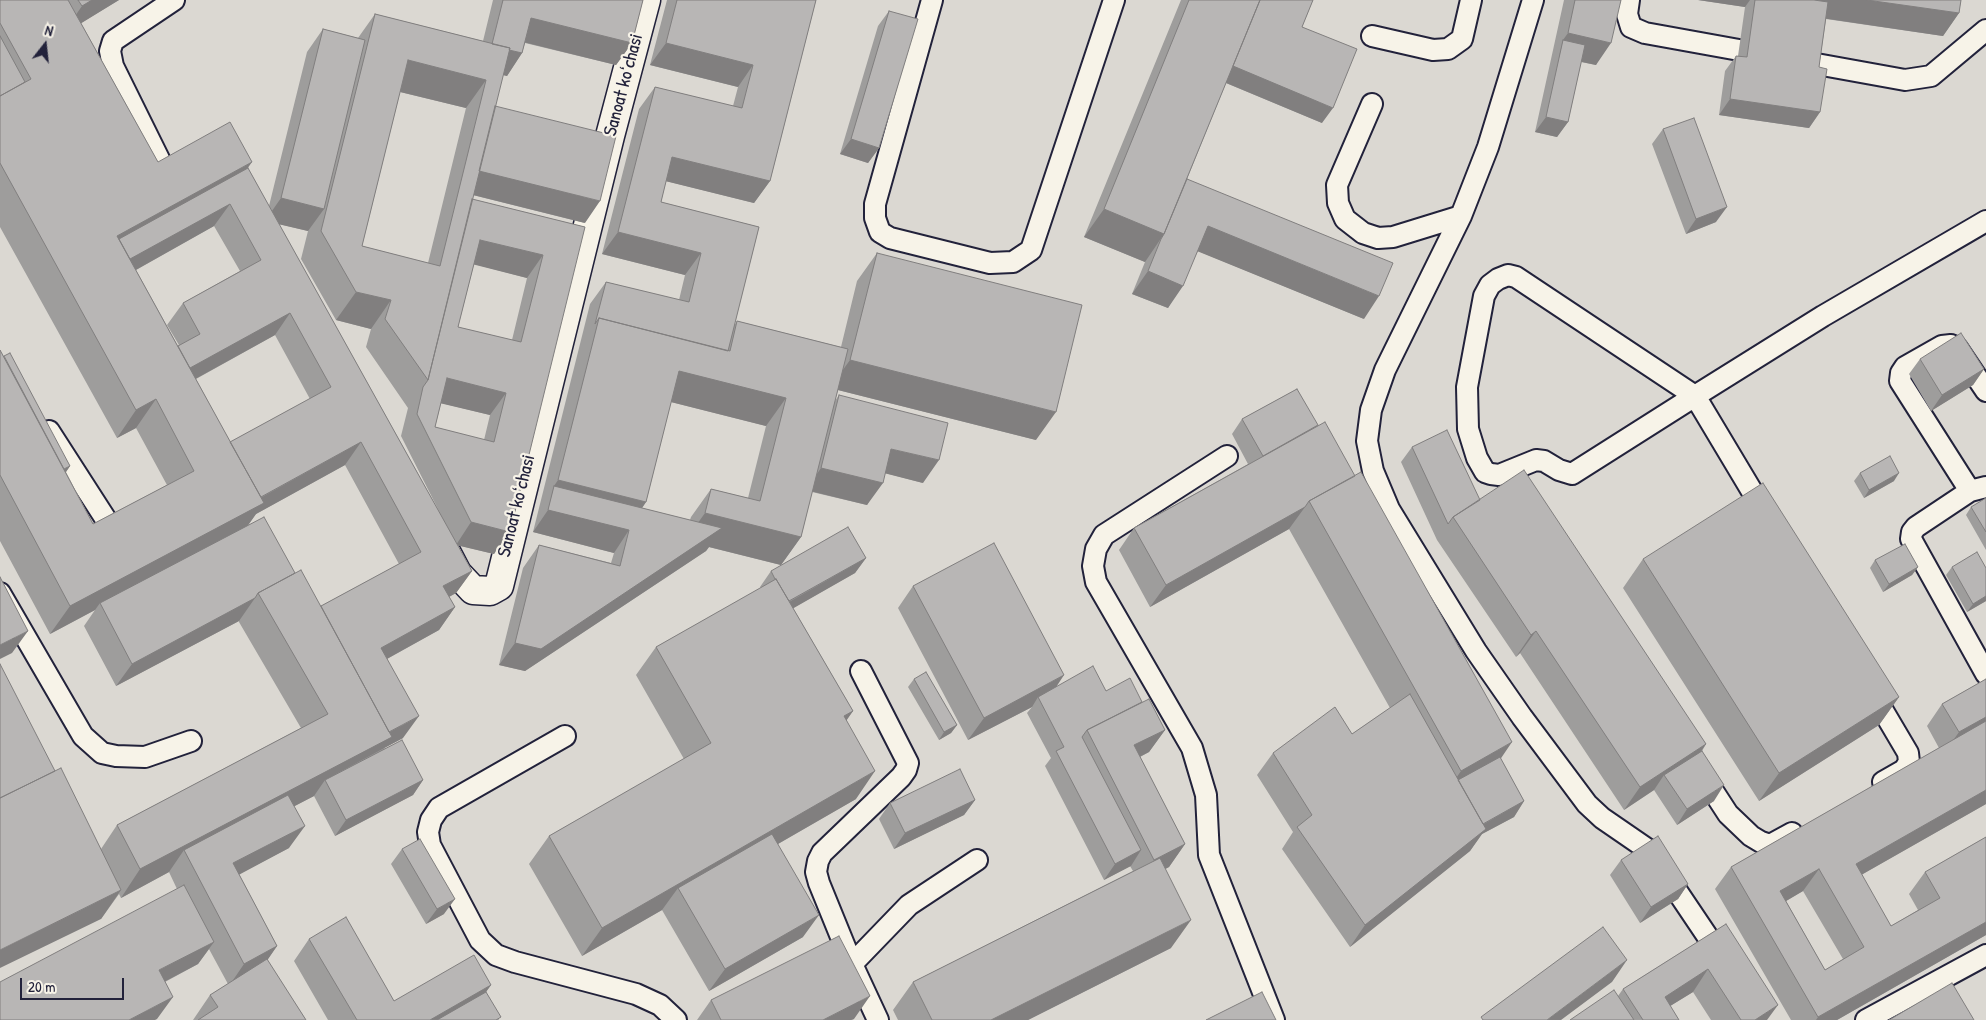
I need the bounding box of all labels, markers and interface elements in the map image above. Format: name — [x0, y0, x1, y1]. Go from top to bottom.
north arrow — [20, 20, 70, 70]
text: N — [43, 20, 55, 40]
street label: Sanoat koʻchasi — [599, 31, 649, 139]
street label: Sanoat koʻchasi — [493, 452, 541, 560]
scale bar — [22, 968, 126, 1000]
text: 20 m — [28, 976, 55, 997]

